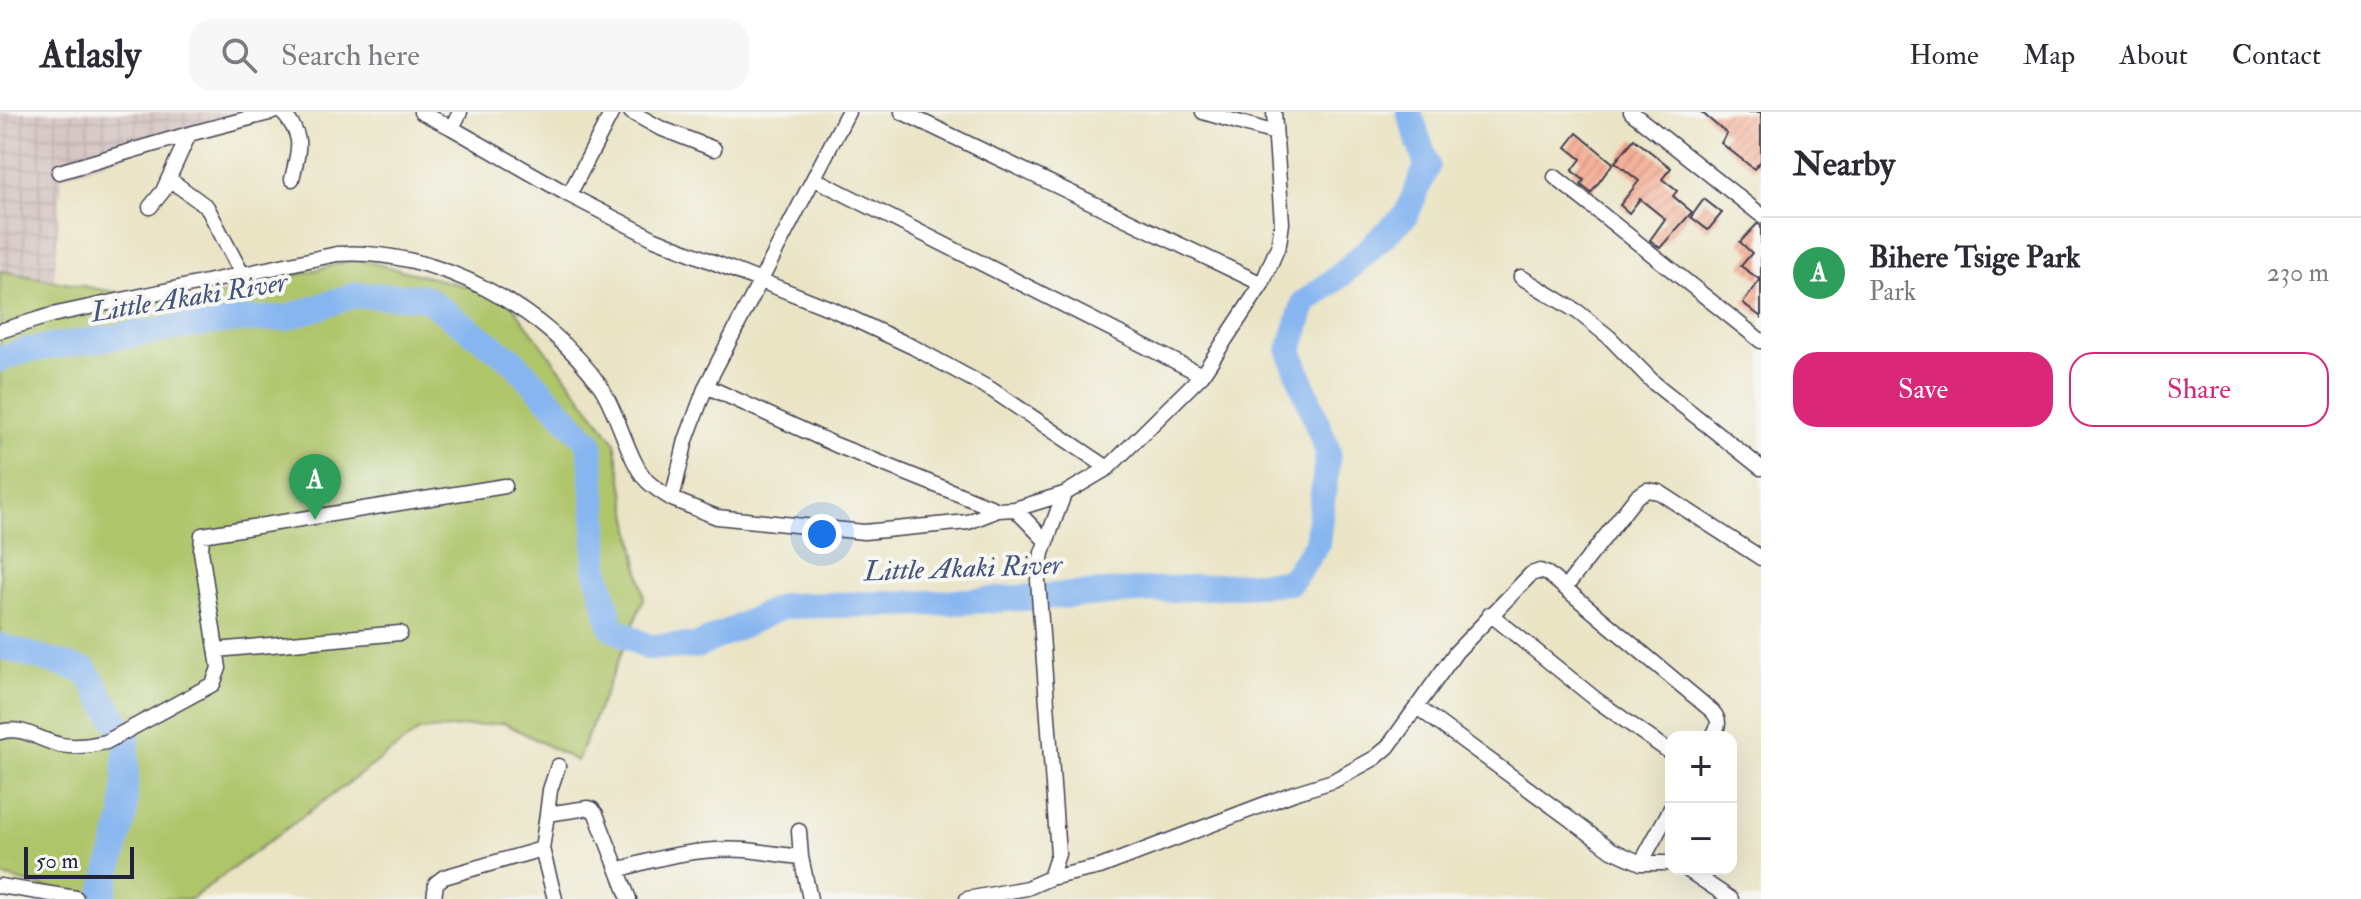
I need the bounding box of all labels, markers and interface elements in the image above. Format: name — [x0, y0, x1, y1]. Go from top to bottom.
search box — [189, 19, 749, 91]
text: Atlasly — [40, 31, 141, 79]
icon: search — [217, 33, 261, 77]
text: Search here — [281, 37, 420, 74]
text: Home — [1909, 38, 1979, 73]
text: Map — [2023, 38, 2075, 73]
text: About — [2119, 38, 2188, 73]
text: Contact — [2232, 38, 2321, 73]
text: Nearby — [1793, 143, 1895, 186]
text: Bihere Tsige Park — [1869, 239, 2080, 276]
text: A — [1811, 257, 1827, 289]
text: 230 m — [2267, 257, 2329, 289]
water label: Little Akaki River — [88, 264, 291, 330]
text: Park — [1869, 276, 1916, 308]
button: Save — [1793, 352, 2053, 427]
button: Share — [2069, 352, 2329, 427]
pin: A — [289, 454, 341, 520]
your location — [802, 514, 842, 554]
water label: Little Akaki River — [862, 547, 1064, 589]
map controls — [1665, 731, 1737, 875]
button: + — [1665, 731, 1737, 803]
button: − — [1665, 803, 1737, 875]
scale bar — [24, 843, 134, 879]
text: 50 m — [36, 847, 78, 875]

